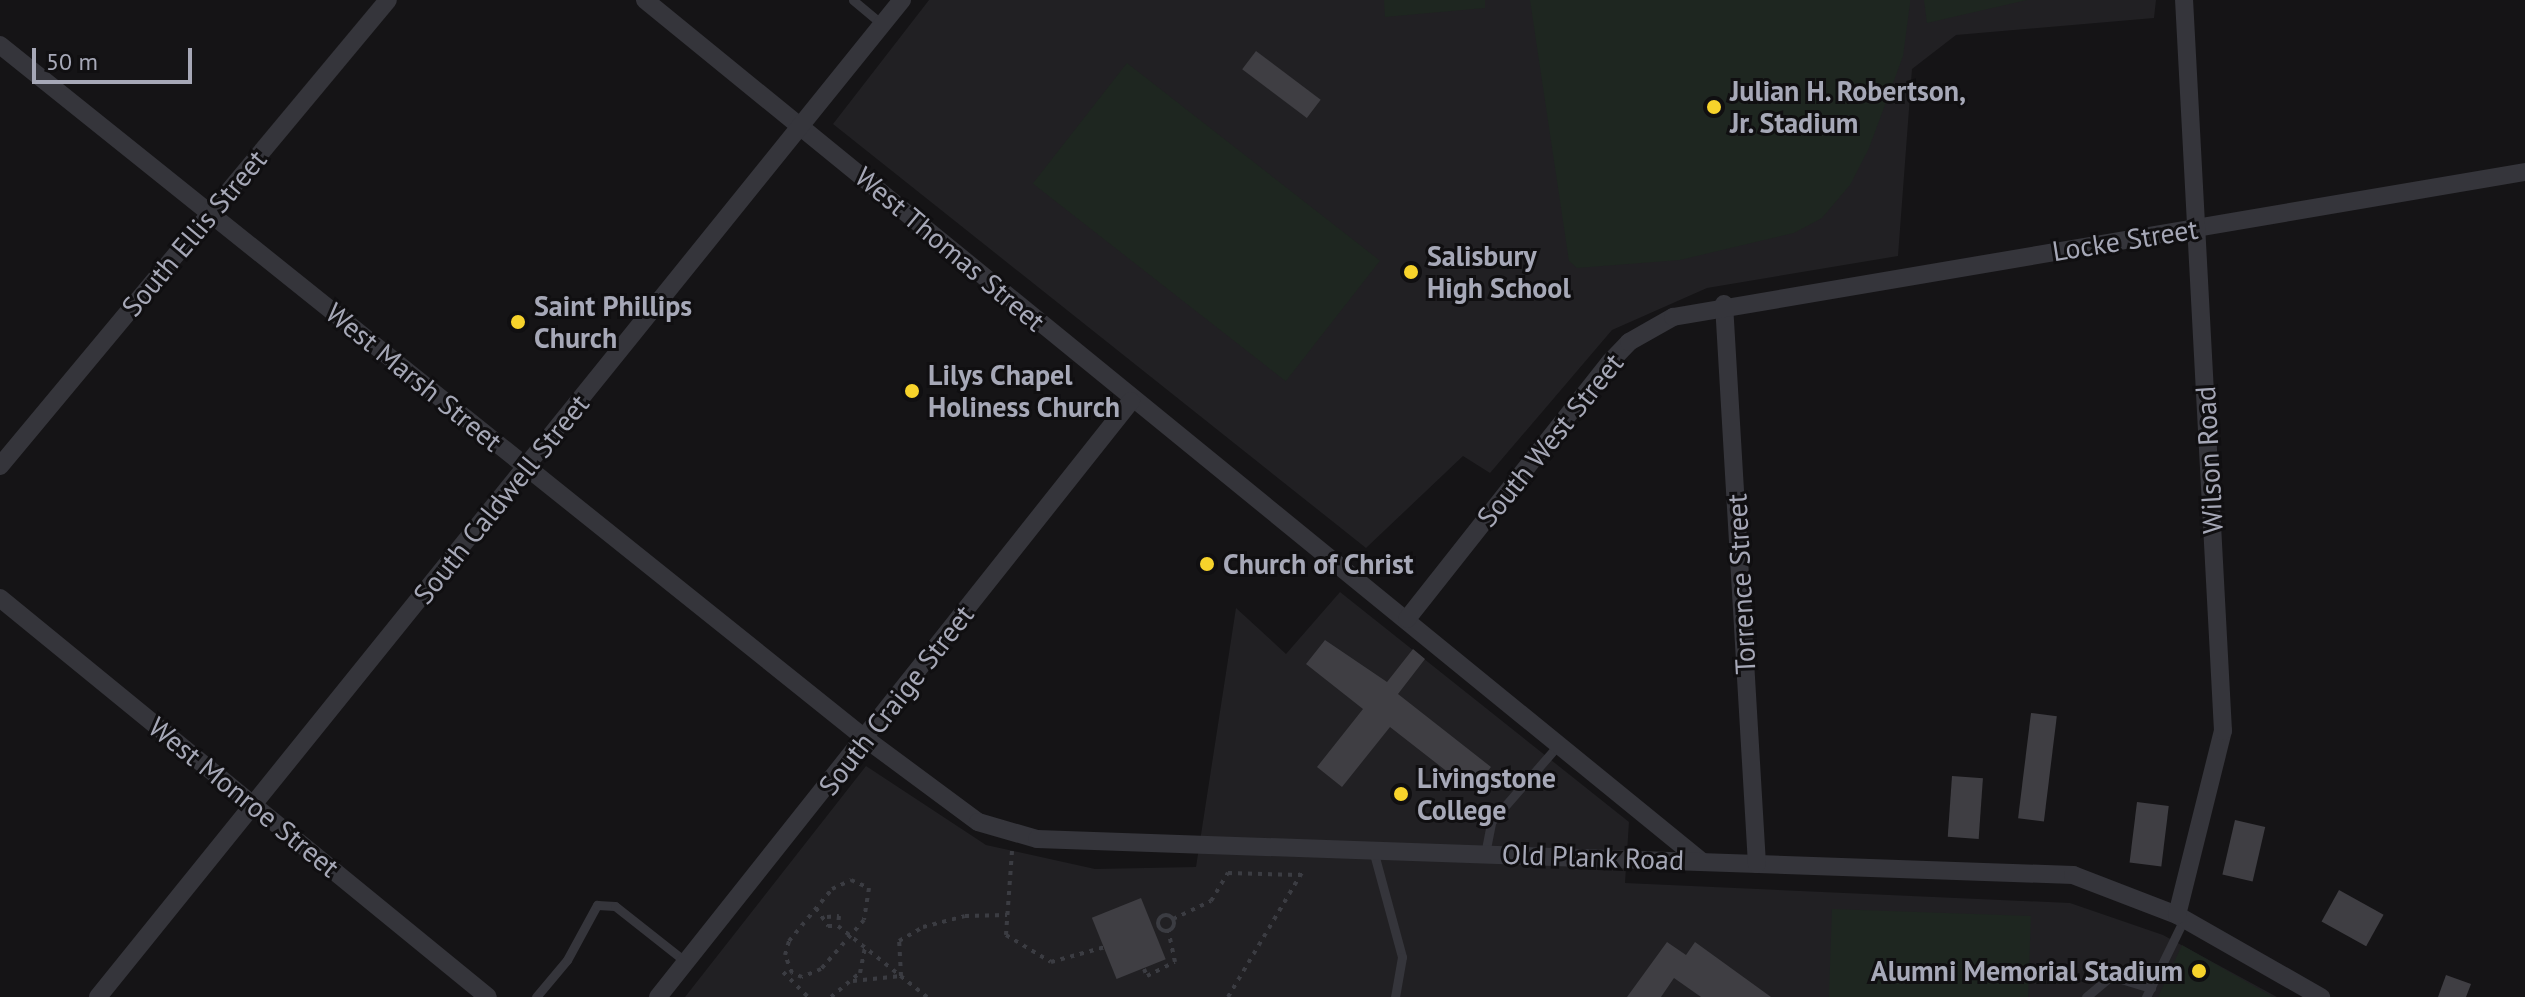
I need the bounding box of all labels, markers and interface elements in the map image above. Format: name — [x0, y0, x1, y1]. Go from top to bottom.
scale bar — [36, 32, 196, 82]
text: 50 m — [46, 46, 98, 77]
place label: Julian H. Robertson, Jr. Stadium — [1730, 74, 1968, 140]
marker: Julian H. Robertson, Jr. Stadium — [1705, 98, 1723, 116]
street label: South Ellis Street — [115, 143, 273, 323]
street label: West Thomas Street — [848, 160, 1052, 338]
street label: Locke Street — [2050, 212, 2200, 268]
place label: Salisbury High School — [1427, 239, 1571, 305]
marker: Salisbury High School — [1402, 263, 1420, 281]
place label: Saint Phillips Church — [534, 289, 692, 355]
street label: West Marsh Street — [319, 296, 509, 458]
marker: Saint Phillips Church — [509, 313, 527, 331]
street label: South West Street — [1470, 346, 1630, 534]
place label: Lilys Chapel Holiness Church — [928, 358, 1120, 424]
marker: Lilys Chapel Holiness Church — [903, 382, 921, 400]
street label: Wilson Road — [2188, 385, 2230, 535]
street label: South Caldwell Street — [406, 388, 596, 610]
street label: Torrence Street — [1719, 493, 1763, 675]
place label: Church of Christ — [1223, 547, 1414, 581]
marker: Church of Christ — [1198, 555, 1216, 573]
street label: South Craige Street — [811, 598, 981, 802]
street label: West Monroe Street — [142, 710, 346, 884]
place label: Livingstone College — [1417, 761, 1556, 827]
marker: Livingstone College — [1392, 785, 1410, 803]
street label: Old Plank Road — [1501, 837, 1685, 877]
place label: Alumni Memorial Stadium — [1871, 954, 2183, 988]
marker: Alumni Memorial Stadium — [2190, 962, 2208, 980]

